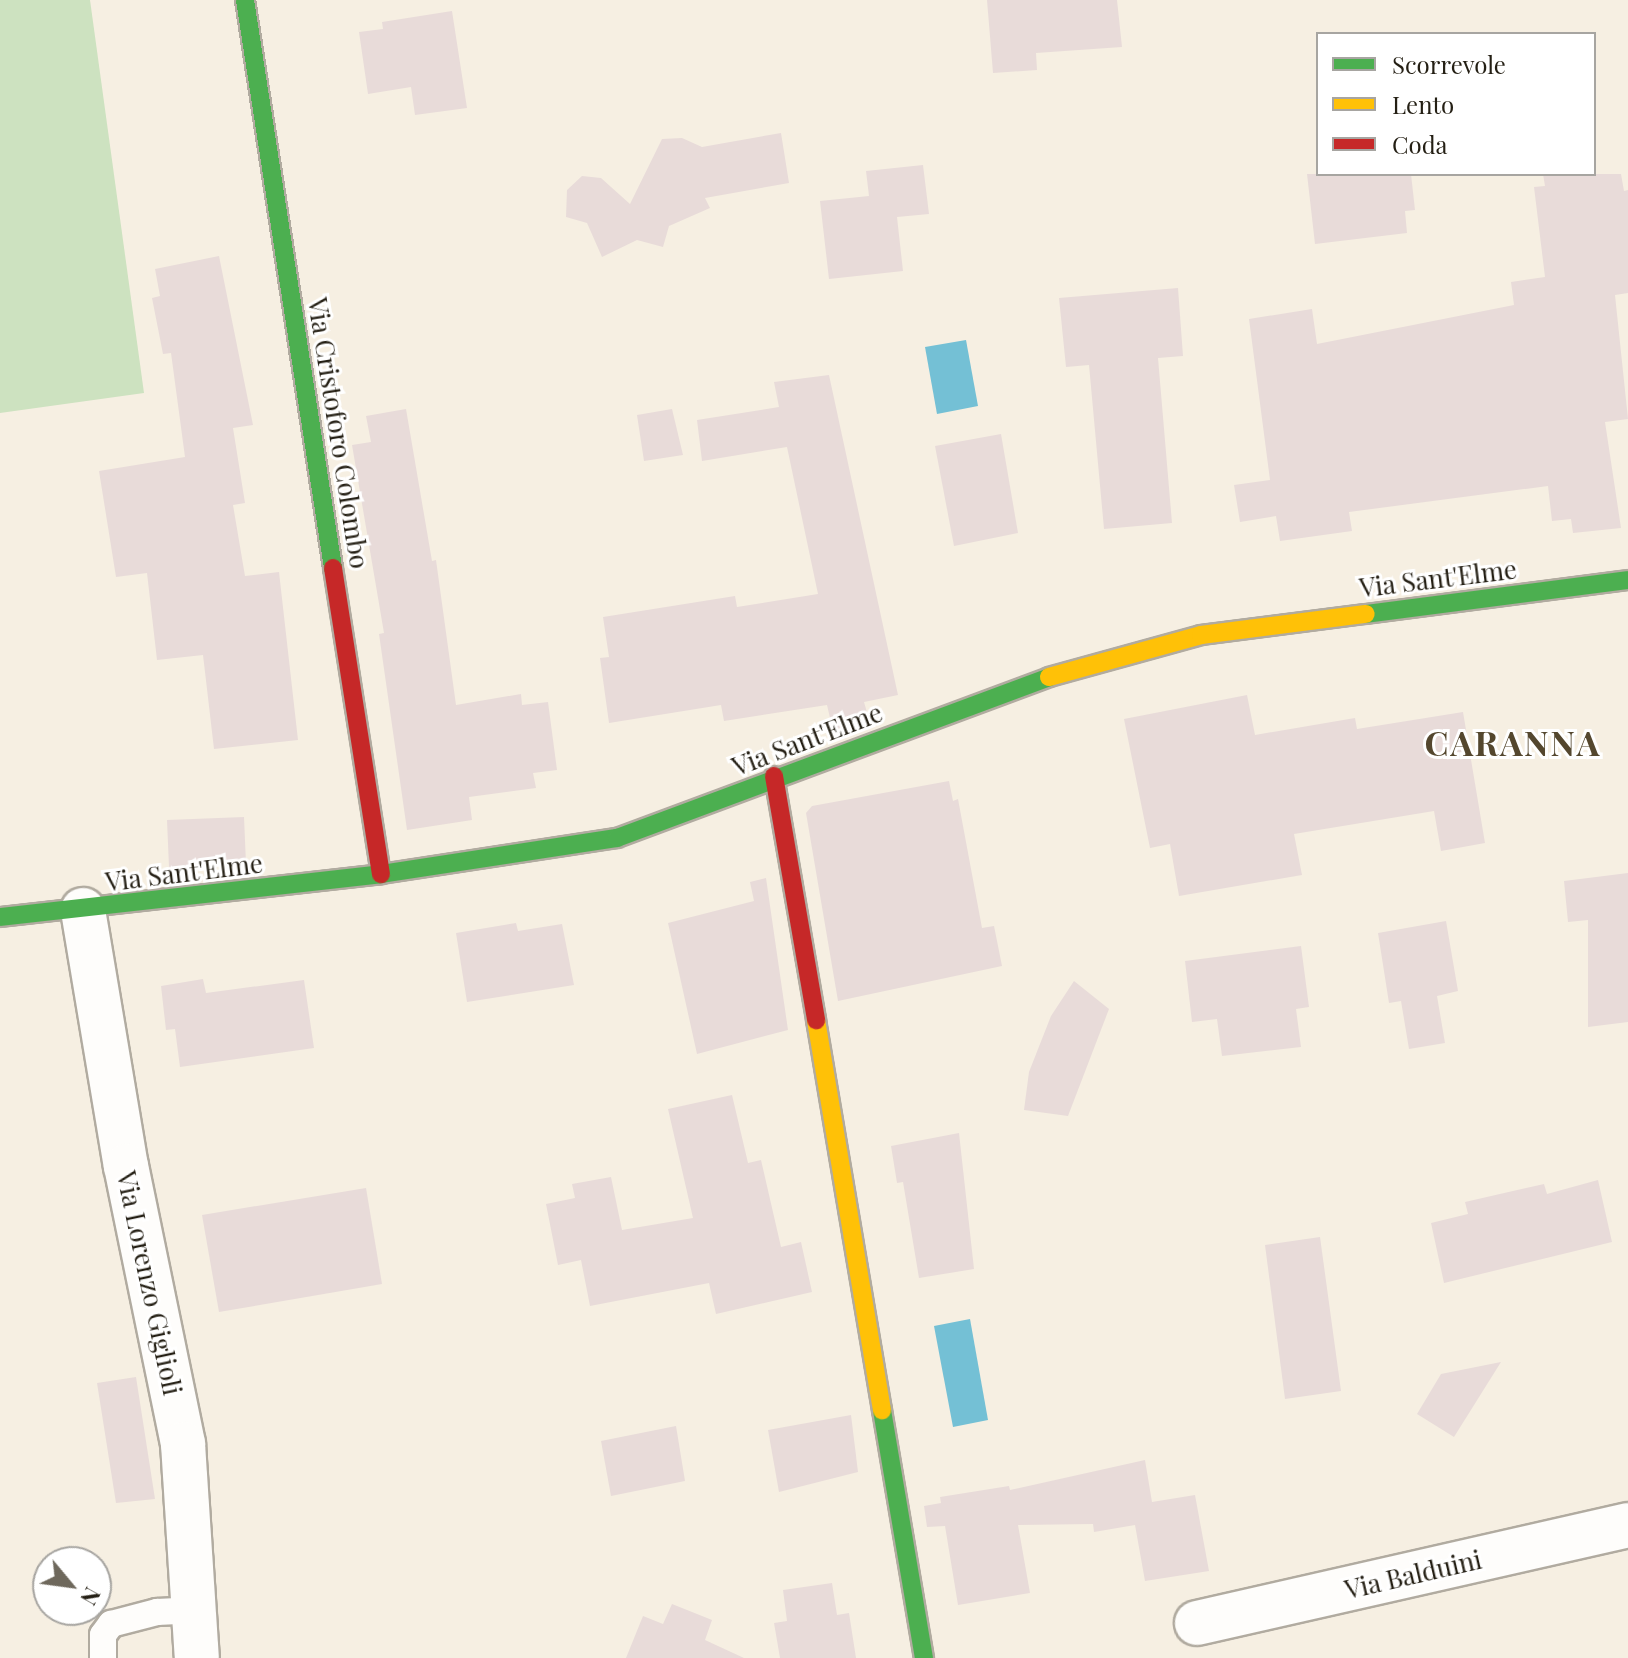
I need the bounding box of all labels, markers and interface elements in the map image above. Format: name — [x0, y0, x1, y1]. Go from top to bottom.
legend — [1316, 32, 1596, 176]
text: Scorrevole — [1392, 48, 1506, 80]
text: Lento — [1392, 88, 1454, 120]
text: Coda — [1392, 128, 1448, 160]
street label: Via Cristoforo Colombo — [302, 295, 376, 571]
street label: Via Sant'Elme — [1357, 553, 1519, 603]
street label: Via Sant'Elme — [727, 696, 887, 782]
district label: CARANNA — [1425, 723, 1601, 763]
street label: Via Sant'Elme — [103, 847, 265, 897]
street label: Via Lorenzo Giglioli — [111, 1168, 189, 1398]
street label: Via Balduini — [1341, 1543, 1485, 1605]
north arrow — [32, 1546, 112, 1626]
text: N — [74, 1582, 108, 1611]

